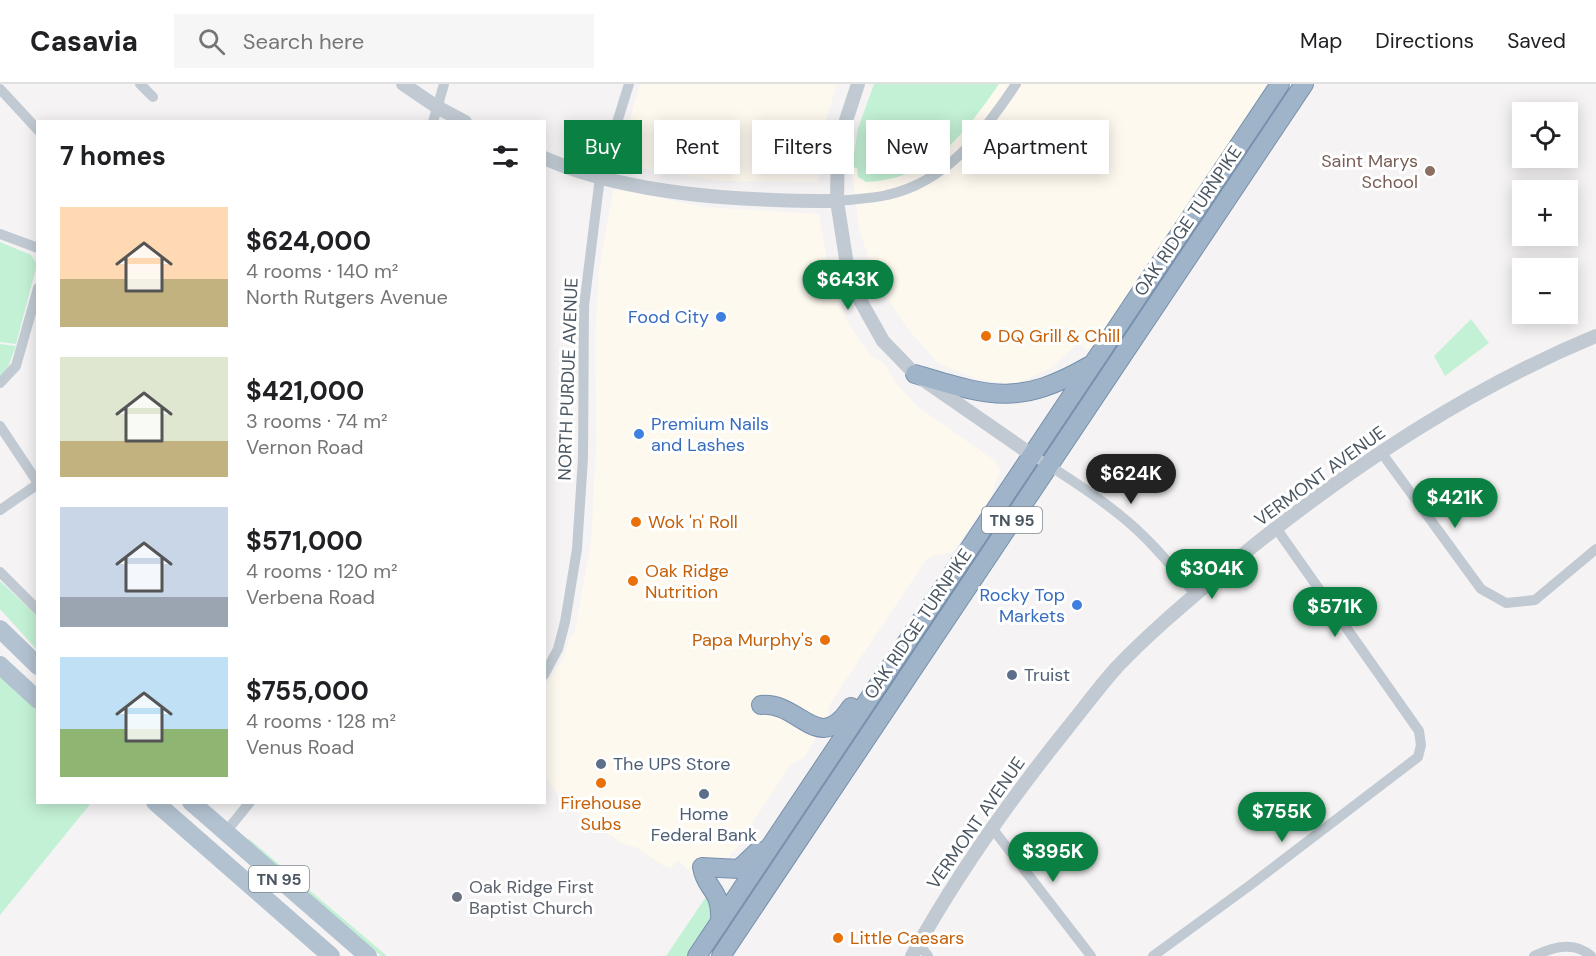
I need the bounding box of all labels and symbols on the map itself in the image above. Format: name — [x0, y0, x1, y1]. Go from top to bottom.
street label: OAK RIDGE TURNPIKE — [1129, 141, 1247, 301]
place label: Saint Marys School — [1321, 149, 1418, 194]
marker: Saint Marys School — [1423, 164, 1437, 178]
pin: $643K — [806, 260, 890, 311]
street label: NORTH PURDUE AVENUE — [552, 277, 584, 481]
place label: Food City — [628, 305, 709, 329]
marker: Food City — [714, 310, 728, 324]
place label: DQ Grill & Chill — [998, 324, 1120, 348]
marker: DQ Grill & Chill — [979, 329, 993, 343]
place label: Premium Nails and Lashes — [651, 412, 769, 457]
street label: VERMONT AVENUE — [1250, 420, 1390, 532]
marker: Premium Nails and Lashes — [632, 427, 646, 441]
pin: $624K — [1089, 454, 1173, 505]
pin: $421K — [1413, 478, 1497, 529]
road number: TN 95 — [982, 507, 1042, 533]
place label: Wok 'n' Roll — [648, 510, 738, 534]
marker: Wok 'n' Roll — [629, 515, 643, 529]
street label: OAK RIDGE TURNPIKE — [859, 544, 977, 704]
pin: $304K — [1170, 549, 1254, 600]
place label: Oak Ridge Nutrition — [645, 559, 729, 604]
marker: Oak Ridge Nutrition — [626, 574, 640, 588]
place label: Rocky Top Markets — [980, 583, 1065, 628]
pin: $571K — [1293, 587, 1377, 638]
marker: Rocky Top Markets — [1070, 598, 1084, 612]
place label: Papa Murphy's — [692, 628, 813, 652]
marker: Papa Murphy's — [818, 633, 832, 647]
place label: Truist — [1024, 663, 1070, 687]
marker: Truist — [1005, 668, 1019, 682]
place label: The UPS Store — [613, 752, 730, 776]
street label: VERMONT AVENUE — [921, 752, 1031, 894]
marker: The UPS Store — [594, 757, 608, 771]
marker: Firehouse Subs — [594, 776, 608, 790]
marker: Home Federal Bank — [697, 787, 711, 801]
place label: Firehouse Subs — [560, 791, 642, 836]
pin: $755K — [1240, 792, 1324, 843]
place label: Home Federal Bank — [651, 802, 757, 847]
pin: $395K — [1011, 832, 1095, 883]
road number: TN 95 — [249, 866, 309, 892]
place label: Oak Ridge First Baptist Church — [469, 875, 594, 920]
marker: Oak Ridge First Baptist Church — [450, 890, 464, 904]
place label: Little Caesars — [850, 926, 964, 950]
marker: Little Caesars — [831, 931, 845, 945]

